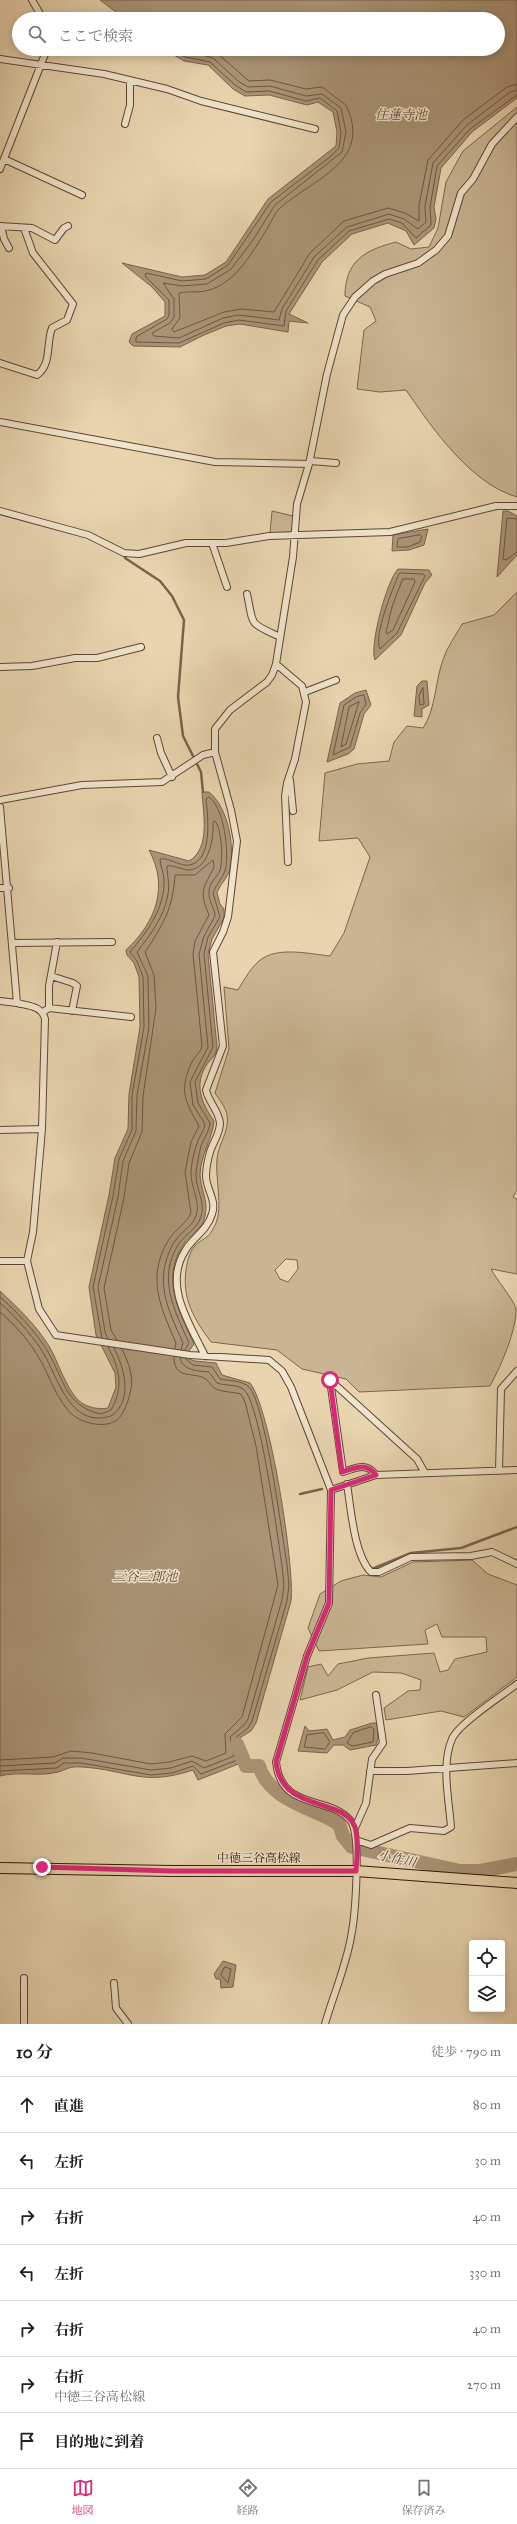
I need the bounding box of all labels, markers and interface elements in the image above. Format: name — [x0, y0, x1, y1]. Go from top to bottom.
search box — [12, 12, 505, 56]
icon: search — [26, 23, 48, 45]
text: ここで検索 — [58, 27, 133, 45]
water label: 住蓮寺池 — [375, 107, 429, 123]
route start — [321, 1371, 339, 1389]
water label: 三谷三郎池 — [112, 1569, 179, 1585]
water label: 小作川 — [376, 1847, 419, 1871]
street label: 中徳三谷高松線 — [217, 1851, 301, 1865]
route end — [33, 1858, 51, 1876]
map controls — [469, 1940, 505, 2012]
button: locate — [469, 1940, 505, 1976]
button: layers — [469, 1976, 505, 2012]
text: 10 分 — [16, 2042, 53, 2063]
text: 徒歩 · 790 m — [431, 2044, 501, 2060]
icon: ahead — [16, 2094, 38, 2116]
text: 直進 — [54, 2097, 84, 2115]
text: 80 m — [473, 2097, 501, 2113]
icon: left — [16, 2150, 38, 2172]
text: 左折 — [54, 2153, 84, 2171]
text: 30 m — [475, 2153, 501, 2169]
icon: right — [16, 2206, 38, 2228]
text: 右折 — [54, 2209, 84, 2227]
text: 40 m — [472, 2209, 501, 2225]
icon: left — [16, 2262, 38, 2284]
text: 左折 — [54, 2265, 84, 2283]
text: 330 m — [469, 2265, 501, 2281]
icon: right — [16, 2318, 38, 2340]
text: 右折 — [54, 2321, 84, 2339]
text: 40 m — [472, 2321, 501, 2337]
text: 右折 — [54, 2368, 84, 2386]
icon: right — [16, 2374, 38, 2396]
text: 270 m — [467, 2377, 501, 2393]
text: 中徳三谷高松線 — [54, 2389, 145, 2405]
icon: arrive — [16, 2430, 38, 2452]
text: 目的地に到着 — [54, 2433, 144, 2451]
tab: 地図 — [72, 2477, 94, 2517]
tab: 経路 — [237, 2477, 259, 2517]
tab: 保存済み — [402, 2477, 446, 2517]

